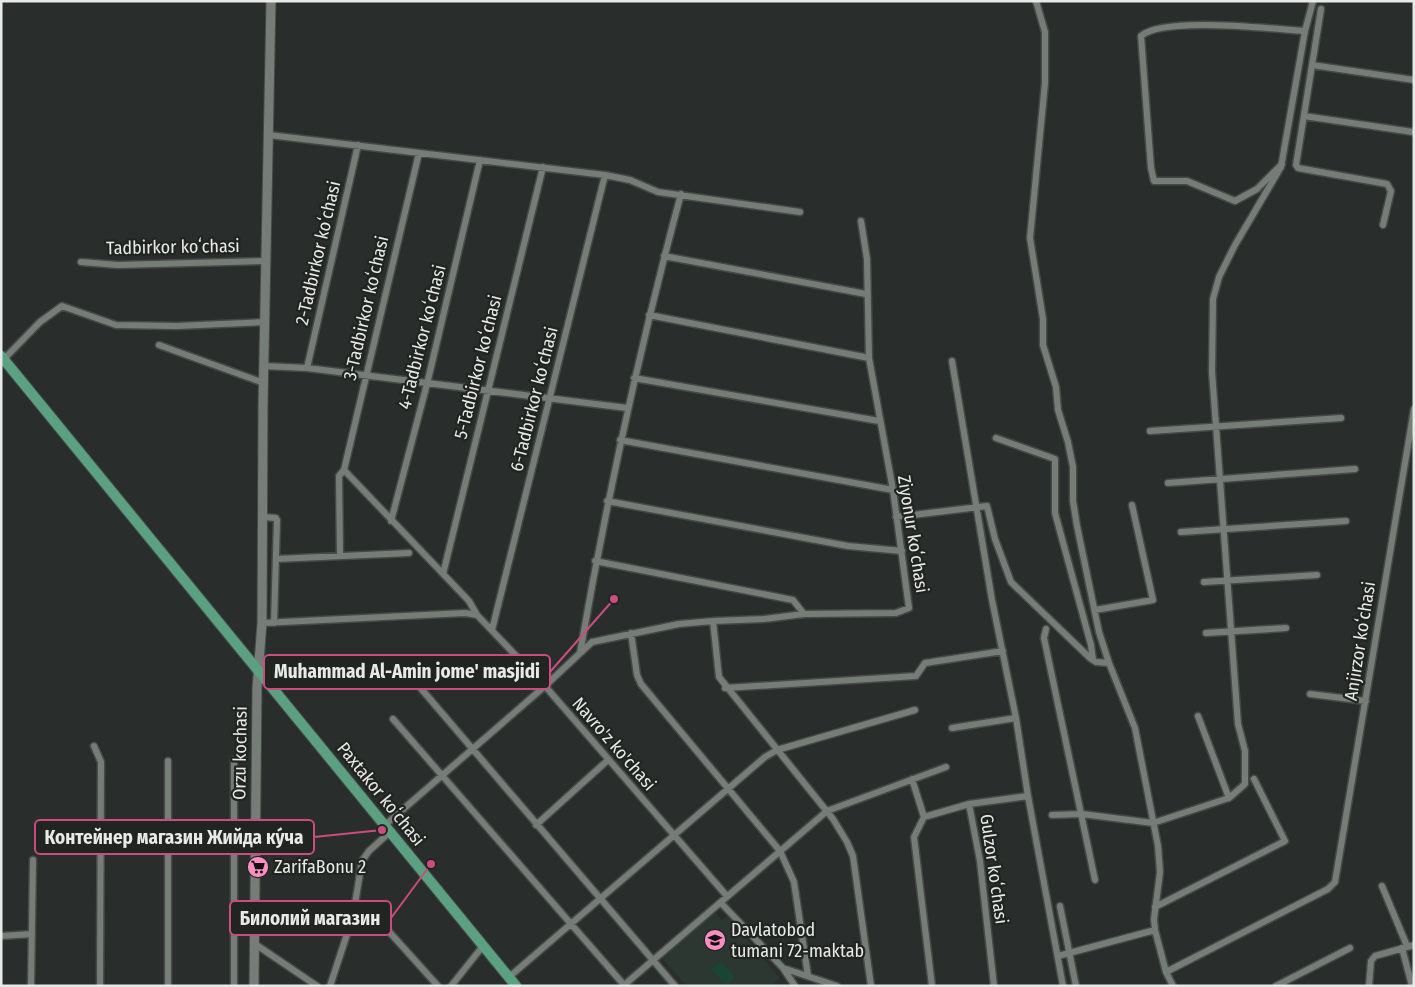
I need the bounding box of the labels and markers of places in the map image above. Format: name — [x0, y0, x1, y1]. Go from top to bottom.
callout: Muhammad Al-Amin jome' masjidi — [264, 655, 550, 689]
callout: Контейнер магазин Жийда ку́ча — [35, 820, 314, 854]
supermarket icon: ZarifaBonu 2 — [246, 855, 270, 879]
place label: ZarifaBonu 2 — [274, 856, 366, 878]
callout: Билолий магазин — [230, 901, 391, 935]
place label: Davlatobod tumani 72-maktab — [731, 919, 864, 962]
school or university icon: Davlatobod tumani 72-maktab — [703, 928, 727, 952]

